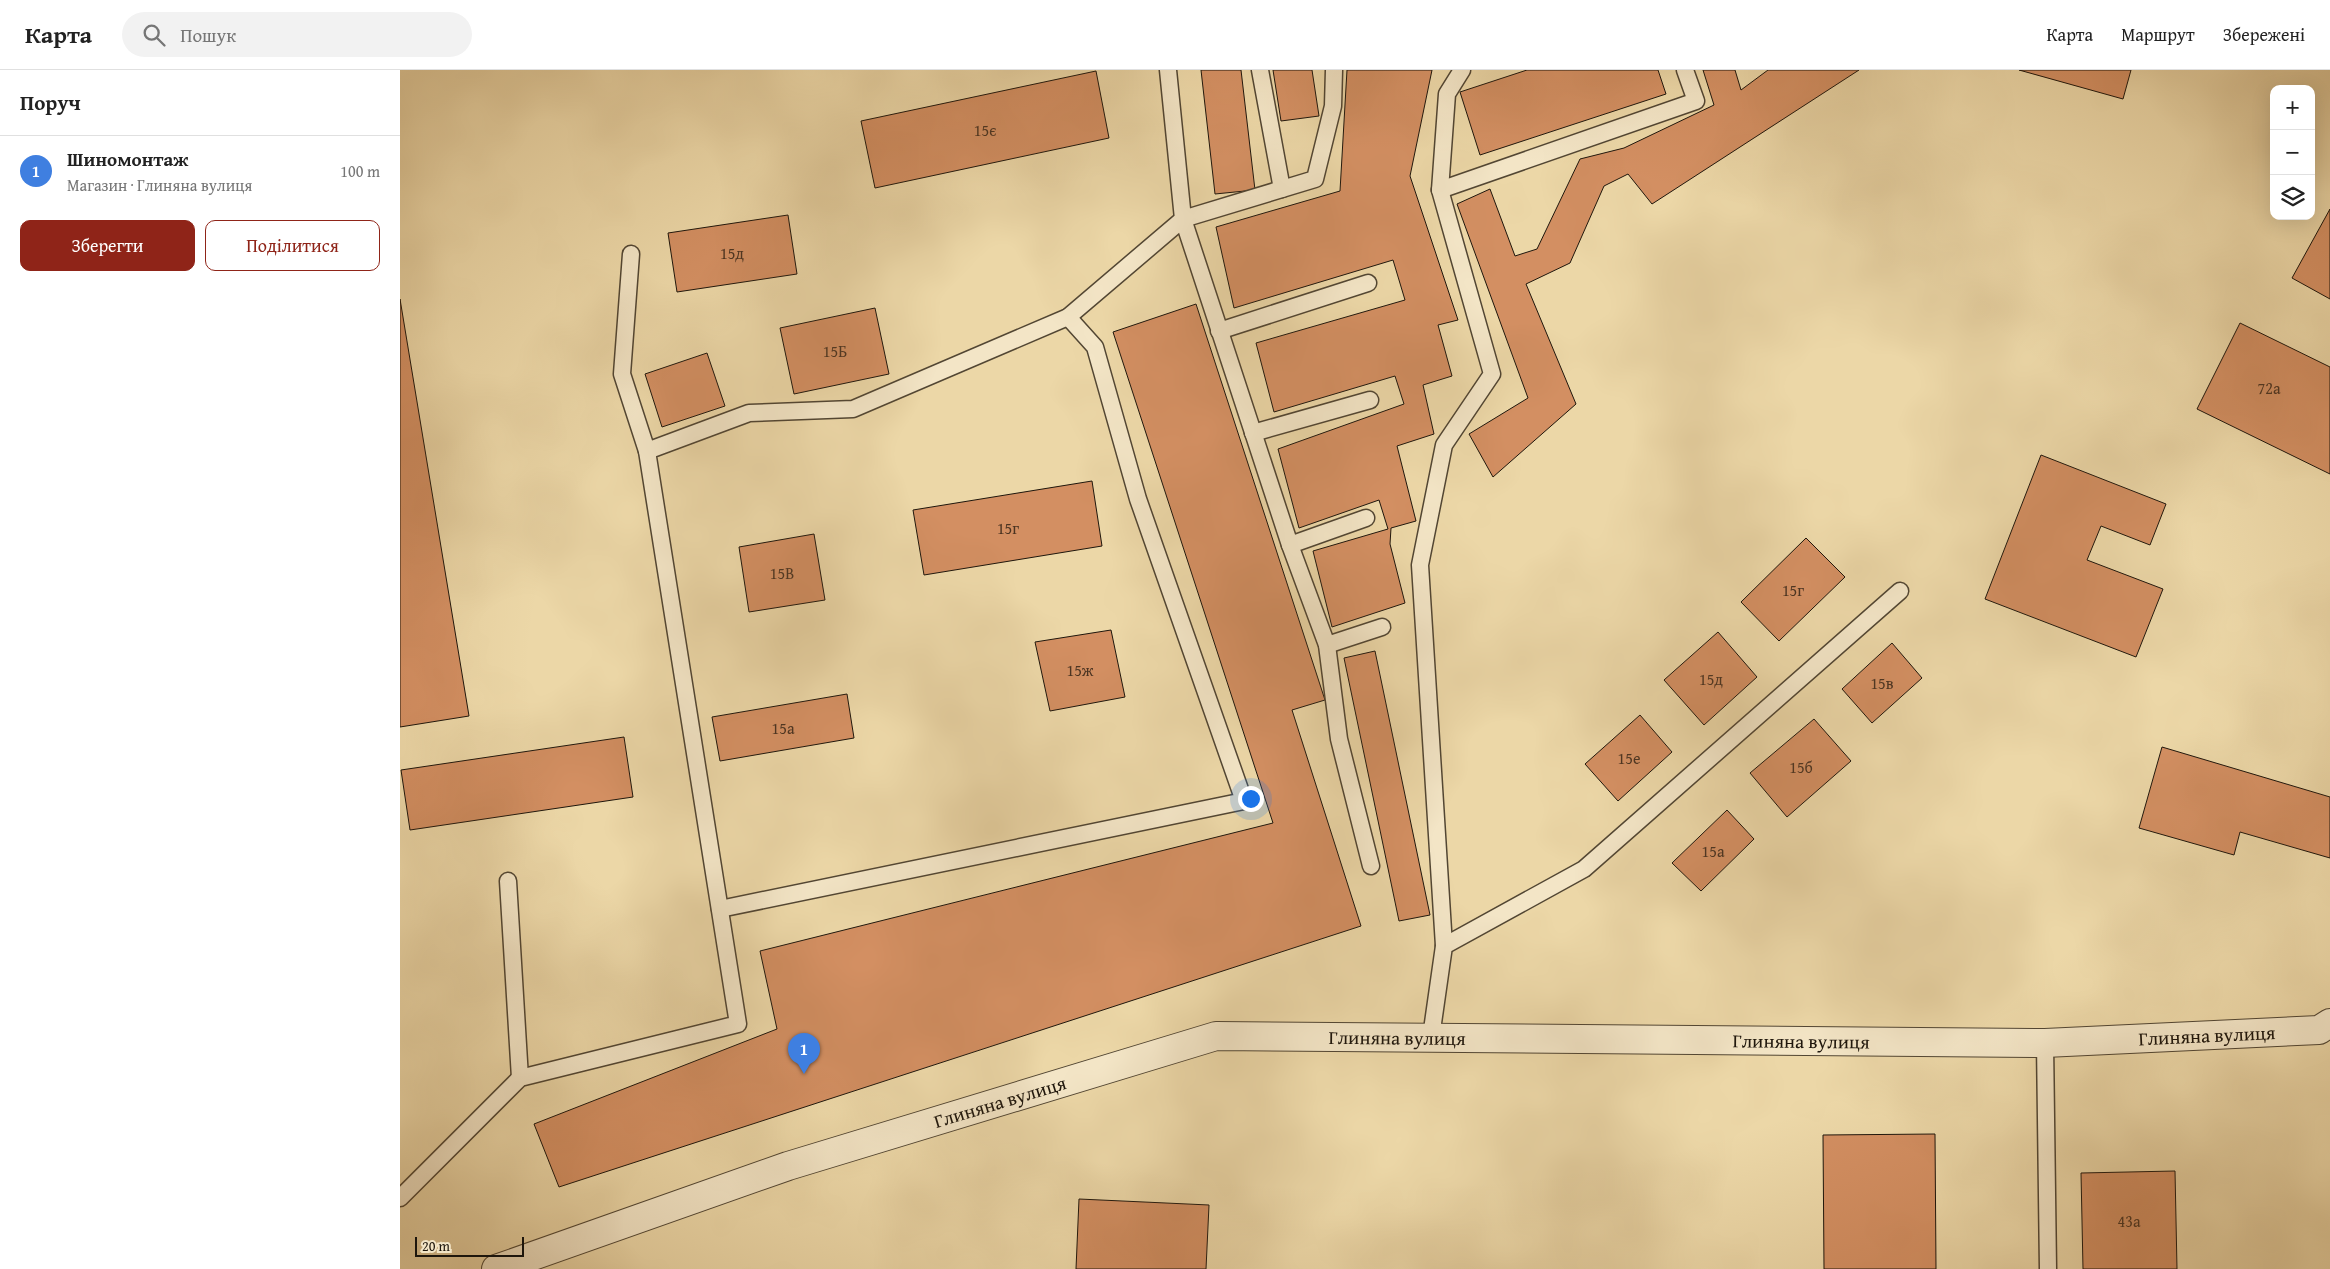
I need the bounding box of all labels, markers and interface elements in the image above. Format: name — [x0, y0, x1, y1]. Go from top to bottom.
search box — [122, 12, 472, 57]
text: Карта — [25, 17, 92, 52]
icon: search — [140, 21, 168, 49]
text: Пошук — [180, 21, 236, 49]
text: Карта — [2047, 21, 2093, 48]
text: Маршрут — [2121, 21, 2195, 48]
text: Збережені — [2223, 21, 2305, 48]
map controls — [2270, 85, 2315, 220]
button: + — [2270, 85, 2315, 130]
text: Поруч — [20, 87, 81, 118]
house number: 15є — [974, 118, 996, 142]
button: − — [2270, 130, 2315, 175]
text: Шиномонтаж — [67, 145, 188, 173]
text: 1 — [32, 159, 40, 183]
text: 100 m — [340, 159, 380, 183]
text: Магазин · Глиняна вулиця — [67, 173, 252, 197]
button: layers — [2270, 175, 2315, 220]
button: Зберегти — [20, 220, 195, 271]
button: Поділитися — [205, 220, 380, 271]
house number: 15д — [720, 241, 744, 265]
house number: 15Б — [823, 339, 847, 363]
house number: 72а — [2257, 376, 2281, 400]
house number: 15г — [997, 516, 1019, 540]
house number: 15В — [770, 561, 794, 585]
house number: 15г — [1782, 578, 1804, 602]
house number: 15ж — [1066, 658, 1094, 682]
house number: 15д — [1699, 667, 1723, 691]
house number: 15в — [1870, 671, 1894, 695]
house number: 15а — [771, 716, 795, 740]
house number: 15е — [1618, 746, 1640, 770]
house number: 15б — [1789, 755, 1813, 779]
your location — [1238, 786, 1264, 812]
house number: 15а — [1701, 839, 1725, 863]
street label: Глиняна вулиця — [2138, 1018, 2276, 1053]
street label: Глиняна вулиця — [1328, 1023, 1466, 1052]
street label: Глиняна вулиця — [1732, 1026, 1870, 1056]
pin: 1 — [788, 1033, 820, 1074]
street label: Глиняна вулиця — [930, 1068, 1070, 1135]
house number: 43а — [2117, 1209, 2141, 1233]
scale bar — [415, 1234, 524, 1257]
text: 20 m — [422, 1236, 450, 1256]

